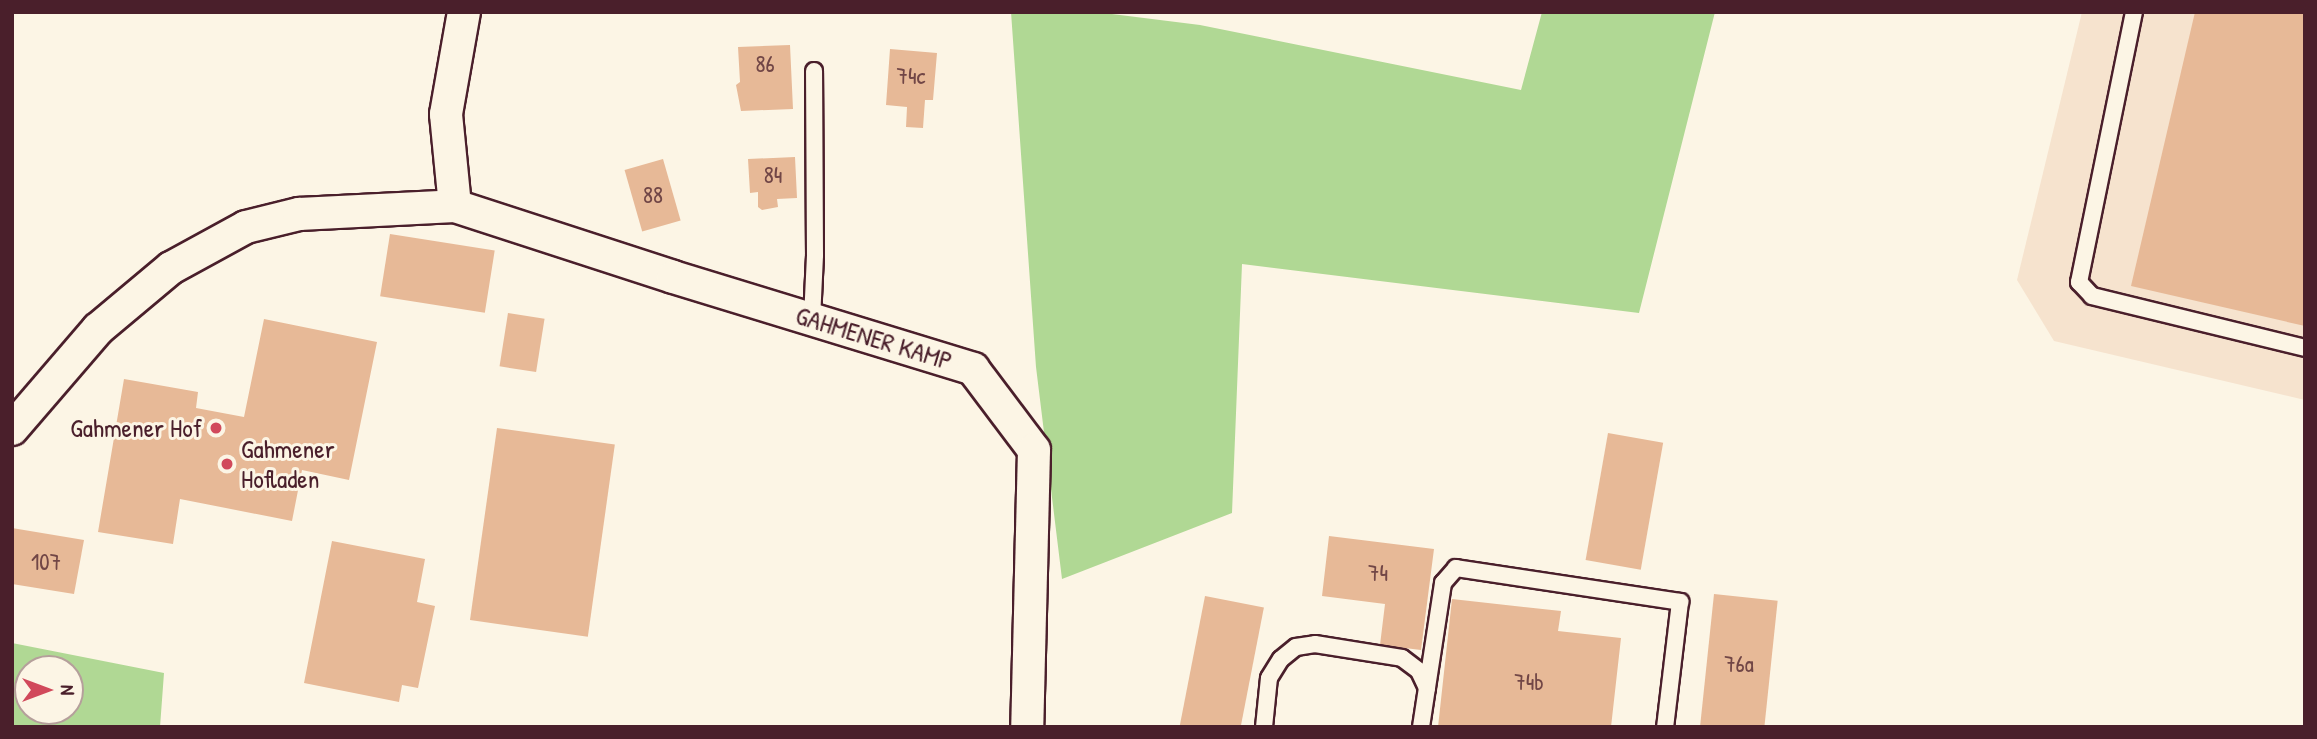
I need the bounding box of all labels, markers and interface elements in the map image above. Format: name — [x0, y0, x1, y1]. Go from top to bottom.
house number: 86 — [755, 50, 775, 78]
house number: 74c — [897, 62, 925, 90]
house number: 84 — [764, 161, 782, 189]
house number: 88 — [643, 181, 663, 209]
street label: GAHMENER KAMP — [792, 299, 956, 377]
place label: Gahmener Hof — [70, 412, 202, 444]
marker: Gahmener Hof — [208, 420, 224, 436]
place label: Gahmener Hofladen — [241, 433, 335, 494]
marker: Gahmener Hofladen — [219, 456, 235, 472]
house number: 107 — [31, 548, 61, 576]
house number: 74 — [1368, 559, 1388, 587]
house number: 76a — [1724, 650, 1754, 678]
north arrow — [14, 655, 84, 725]
house number: 74b — [1514, 668, 1544, 696]
text: N — [55, 685, 81, 695]

